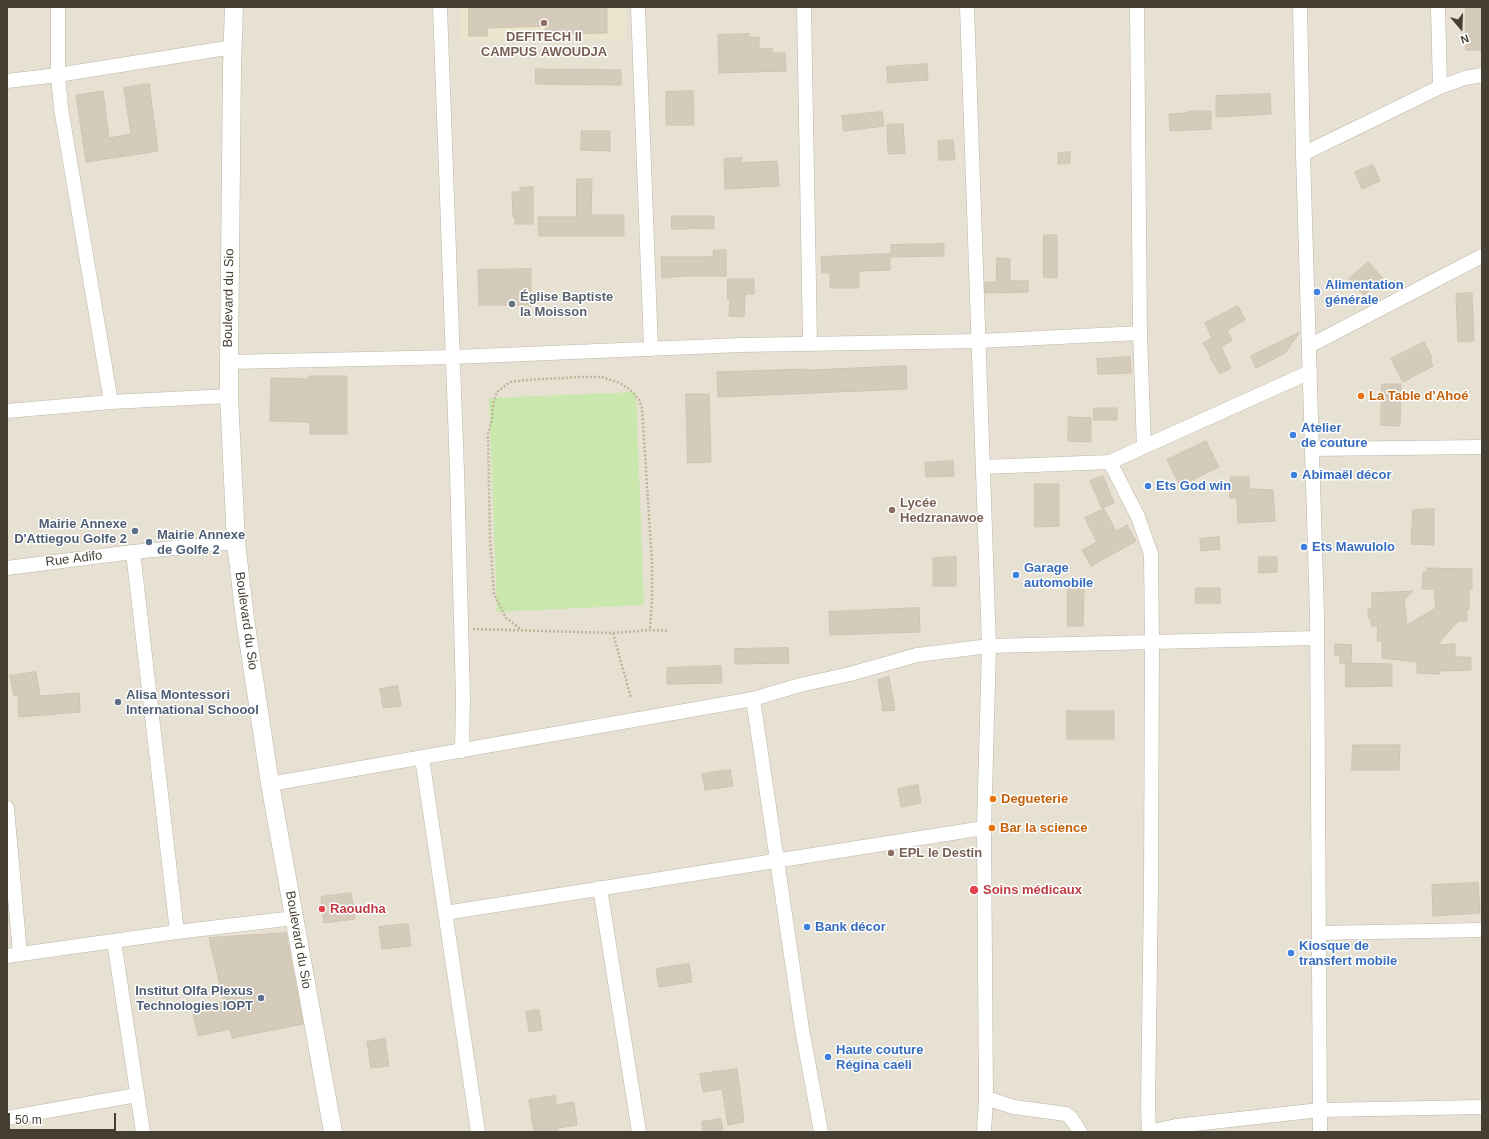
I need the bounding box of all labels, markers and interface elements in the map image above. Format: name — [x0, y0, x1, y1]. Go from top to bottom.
north arrow — [1441, 8, 1481, 48]
marker: DEFITECH II CAMPUS AWOUDJA — [539, 18, 549, 28]
place label: DEFITECH II CAMPUS AWOUDJA — [481, 29, 607, 60]
text: N — [1459, 32, 1471, 46]
street label: Boulevard du Sio — [220, 248, 238, 348]
place label: Alimentation générale — [1325, 277, 1404, 308]
marker: Alimentation générale — [1312, 287, 1322, 297]
place label: Église Baptiste la Moisson — [520, 289, 613, 320]
marker: Église Baptiste la Moisson — [507, 299, 517, 309]
place label: La Table d’Ahoé — [1369, 388, 1468, 404]
marker: La Table d’Ahoé — [1356, 391, 1366, 401]
place label: Atelier de couture — [1301, 420, 1367, 451]
marker: Atelier de couture — [1288, 430, 1298, 440]
place label: Abimaël décor — [1302, 467, 1392, 483]
marker: Abimaël décor — [1289, 470, 1299, 480]
place label: Ets God win — [1156, 478, 1231, 494]
marker: Ets God win — [1143, 481, 1153, 491]
place label: Lycée Hedzranawoe — [900, 495, 984, 526]
marker: Lycée Hedzranawoe — [887, 505, 897, 515]
place label: Mairie Annexe D'Attiegou Golfe 2 — [14, 516, 127, 547]
marker: Mairie Annexe D'Attiegou Golfe 2 — [130, 526, 140, 536]
place label: Mairie Annexe de Golfe 2 — [157, 527, 245, 558]
marker: Mairie Annexe de Golfe 2 — [144, 537, 154, 547]
place label: Ets Mawulolo — [1312, 539, 1395, 555]
marker: Ets Mawulolo — [1299, 542, 1309, 552]
street label: Rue Adifo — [45, 548, 103, 570]
place label: Garage automobile — [1024, 560, 1093, 591]
marker: Garage automobile — [1011, 570, 1021, 580]
street label: Boulevard du Sio — [231, 571, 261, 671]
place label: Alisa Montessori International Schoool — [126, 687, 259, 718]
marker: Alisa Montessori International Schoool — [113, 697, 123, 707]
place label: Degueterie — [1001, 791, 1068, 807]
marker: Degueterie — [988, 794, 998, 804]
place label: Bar la science — [1000, 820, 1087, 836]
marker: Bar la science — [987, 823, 997, 833]
place label: EPL le Destin — [899, 845, 982, 861]
marker: EPL le Destin — [886, 848, 896, 858]
place label: Soins médicaux — [983, 882, 1082, 898]
marker: Soins médicaux — [968, 884, 980, 896]
street label: Boulevard du Sio — [282, 890, 314, 990]
place label: Raoudha — [330, 901, 386, 917]
marker: Raoudha — [317, 904, 327, 914]
place label: Bank décor — [815, 919, 886, 935]
marker: Bank décor — [802, 922, 812, 932]
place label: Kiosque de transfert mobile — [1299, 938, 1397, 969]
marker: Kiosque de transfert mobile — [1286, 948, 1296, 958]
place label: Institut Olfa Plexus Technologies IOPT — [135, 983, 253, 1014]
marker: Institut Olfa Plexus Technologies IOPT — [256, 993, 266, 1003]
place label: Haute couture Régina caeli — [836, 1042, 923, 1073]
marker: Haute couture Régina caeli — [823, 1052, 833, 1062]
scale bar — [10, 1105, 118, 1131]
text: 50 m — [15, 1113, 42, 1127]

